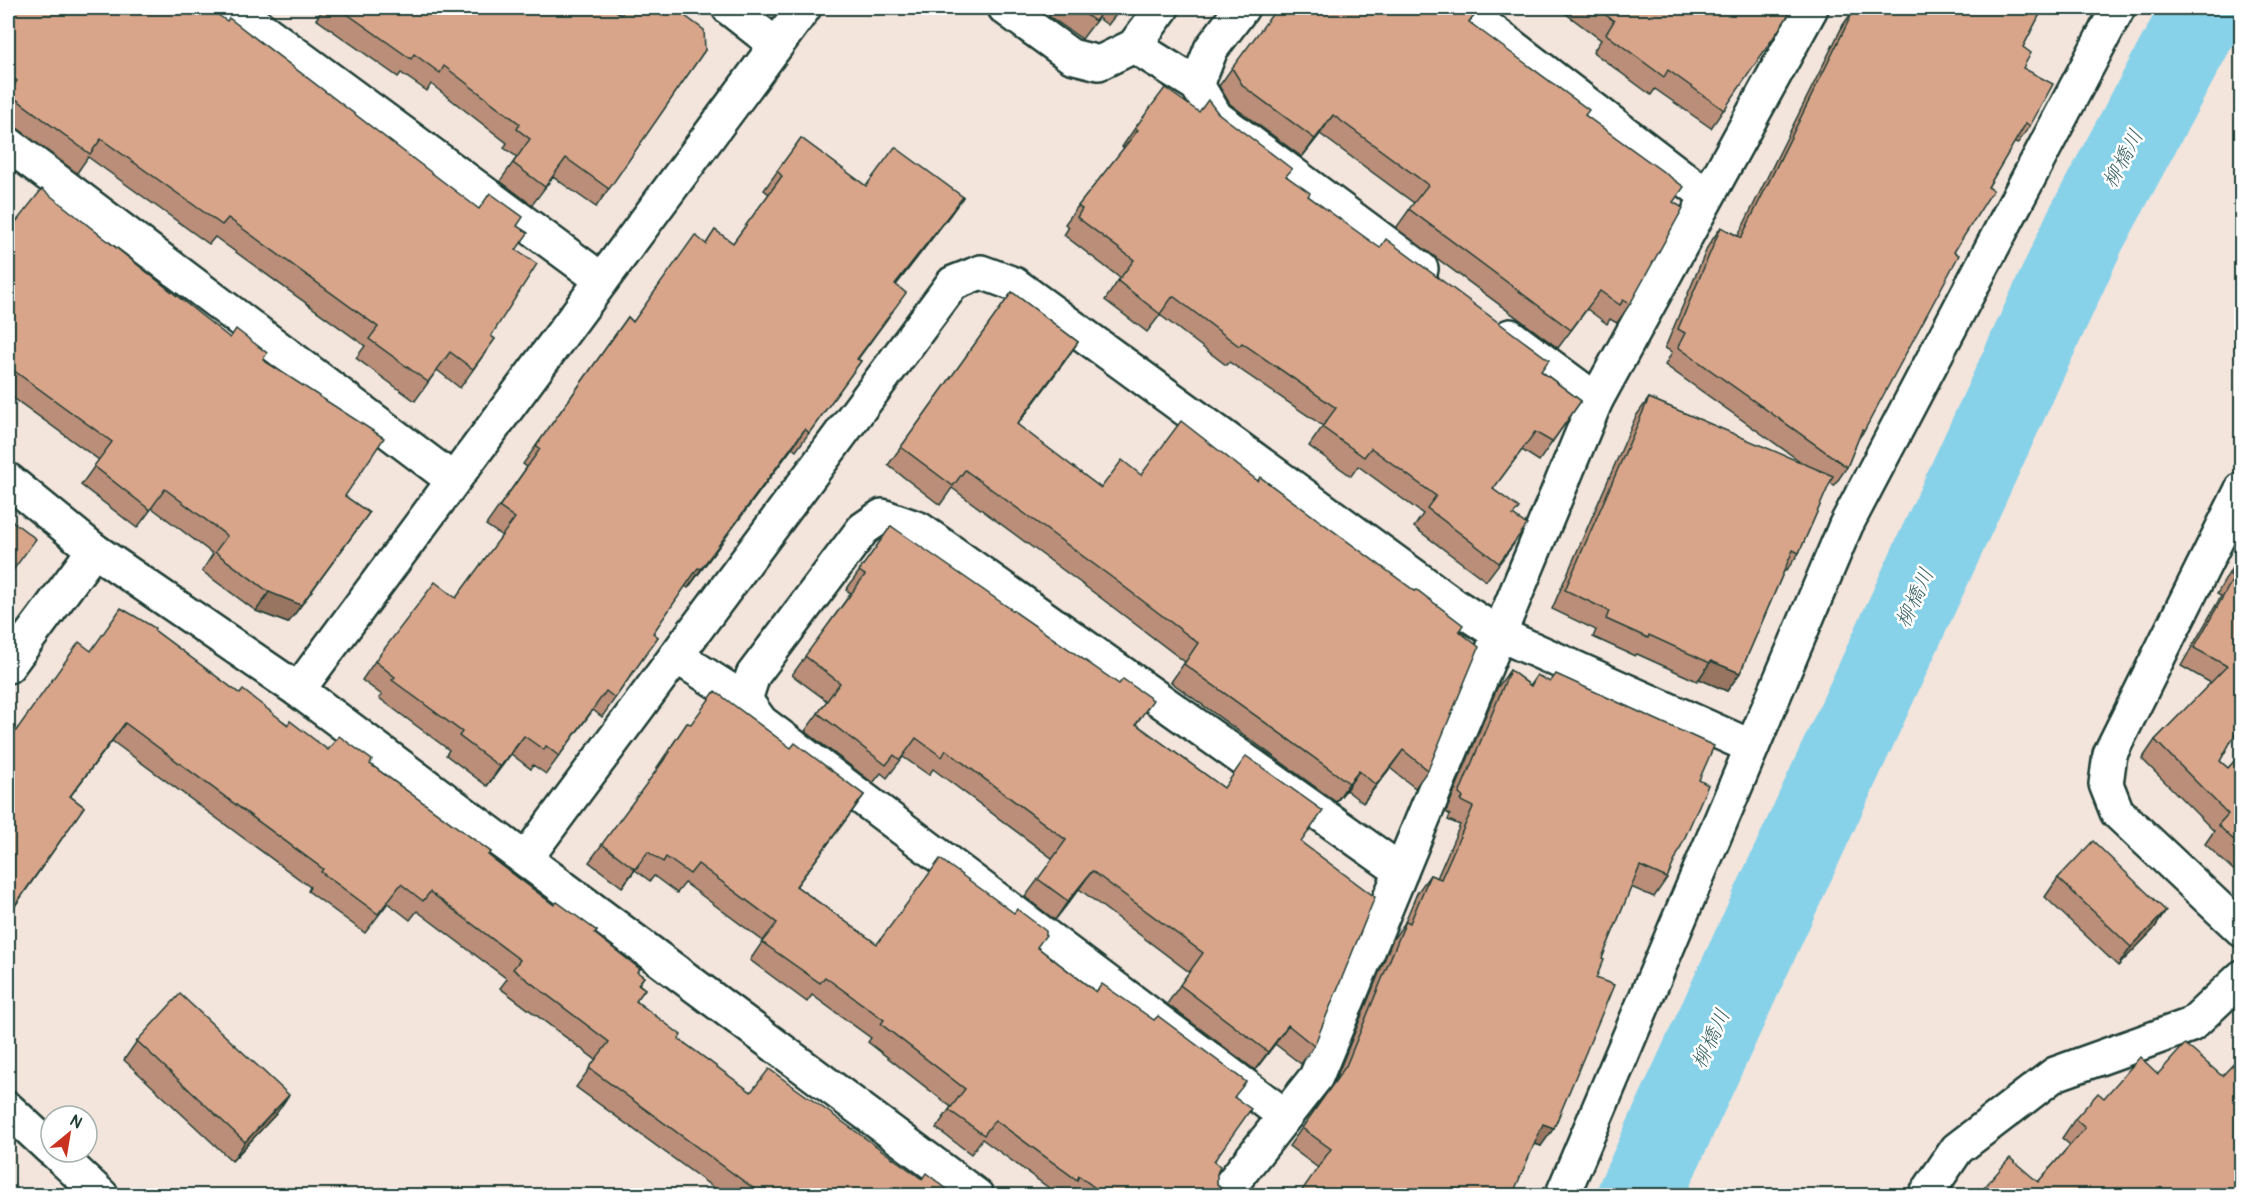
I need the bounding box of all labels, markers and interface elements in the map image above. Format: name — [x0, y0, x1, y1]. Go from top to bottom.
water label: 柳橋川 — [2096, 125, 2150, 193]
water label: 柳橋川 — [1889, 564, 1941, 632]
water label: 柳橋川 — [1685, 1005, 1737, 1073]
north arrow — [39, 1104, 99, 1164]
text: N — [66, 1111, 86, 1133]

